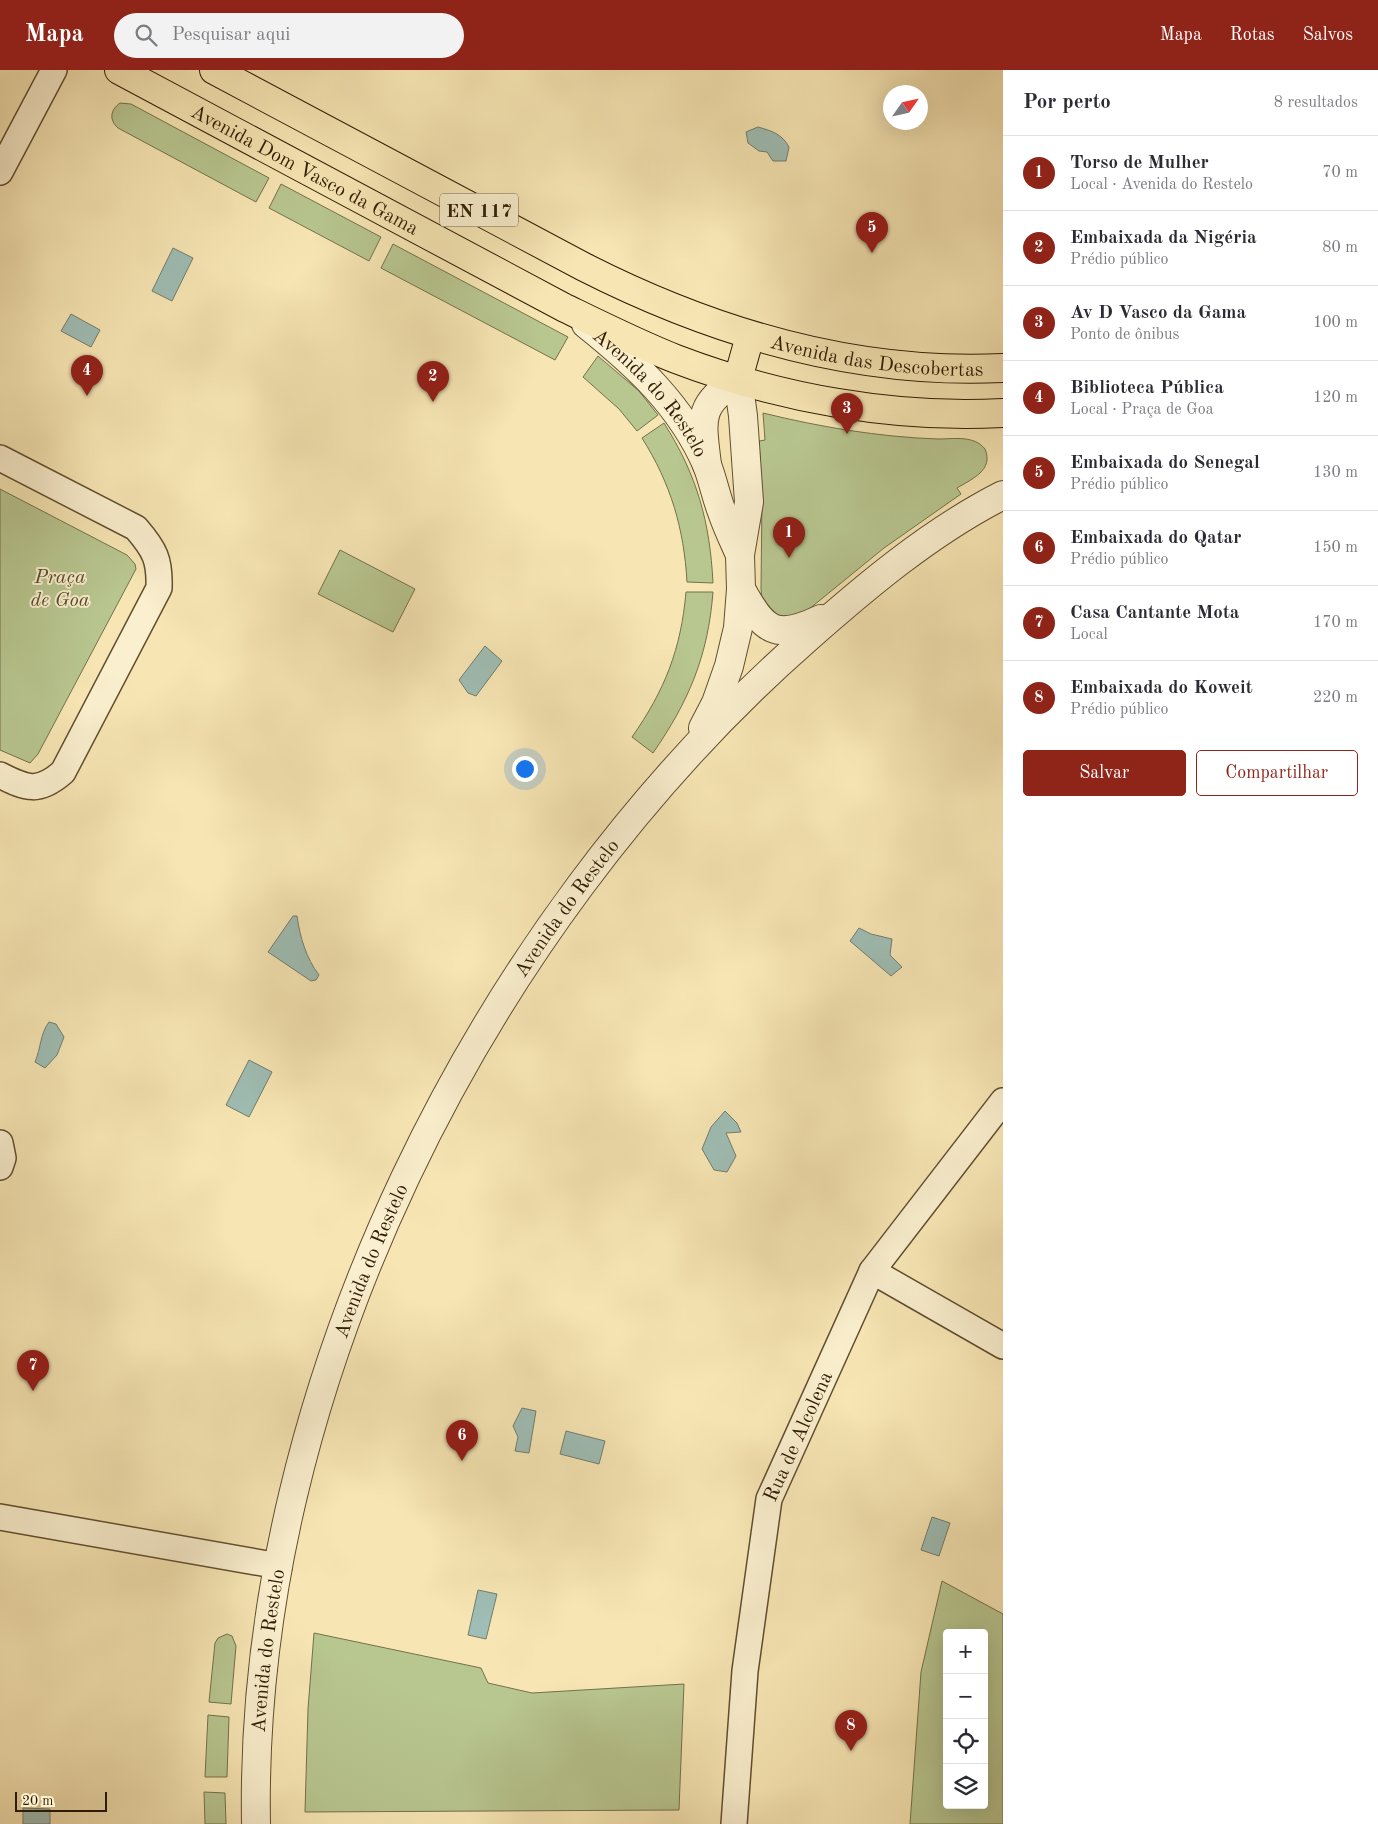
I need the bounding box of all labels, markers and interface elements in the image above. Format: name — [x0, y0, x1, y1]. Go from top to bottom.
search box — [114, 13, 464, 58]
icon: search — [132, 21, 160, 49]
text: Mapa — [25, 23, 84, 47]
text: Pesquisar aqui — [172, 26, 291, 45]
text: Mapa — [1160, 26, 1202, 44]
text: Rotas — [1230, 26, 1275, 44]
text: Salvos — [1303, 26, 1353, 44]
north arrow — [883, 85, 928, 130]
text: Por perto — [1023, 92, 1111, 113]
text: 8 resultados — [1274, 95, 1358, 111]
street label: Avenida Dom Vasco da Gama — [187, 102, 421, 240]
text: Torso de Mulher — [1070, 154, 1209, 173]
text: 1 — [1034, 165, 1044, 181]
text: 70 m — [1322, 165, 1358, 181]
text: Local · Avenida do Restelo — [1070, 177, 1253, 193]
road number: EN 117 — [440, 194, 518, 226]
pin: 5 — [856, 212, 888, 253]
text: Embaixada da Nigéria — [1070, 229, 1257, 248]
text: 2 — [1034, 240, 1044, 256]
text: 80 m — [1322, 240, 1358, 256]
text: Prédio público — [1070, 252, 1168, 268]
text: Av D Vasco da Gama — [1070, 304, 1246, 323]
text: 3 — [1034, 315, 1044, 331]
text: 100 m — [1313, 315, 1358, 331]
street label: Avenida do Restelo — [588, 326, 710, 461]
text: Ponto de ônibus — [1070, 327, 1179, 343]
street label: Avenida das Descobertas — [768, 333, 984, 381]
pin: 4 — [71, 355, 103, 396]
pin: 2 — [417, 361, 449, 402]
text: Biblioteca Pública — [1070, 379, 1224, 398]
text: 4 — [1034, 390, 1044, 406]
text: 120 m — [1313, 390, 1358, 406]
pin: 3 — [831, 393, 863, 434]
text: Local · Praça de Goa — [1070, 402, 1214, 418]
text: Embaixada do Senegal — [1070, 454, 1260, 473]
text: 5 — [1034, 465, 1044, 481]
text: 130 m — [1313, 465, 1358, 481]
text: Prédio público — [1070, 477, 1168, 493]
pin: 1 — [773, 517, 805, 558]
text: Embaixada do Qatar — [1070, 529, 1241, 548]
text: 6 — [1034, 540, 1044, 556]
text: 150 m — [1313, 540, 1358, 556]
text: Prédio público — [1070, 552, 1168, 568]
park label: Praça de Goa — [30, 568, 90, 611]
text: Casa Cantante Mota — [1070, 604, 1239, 623]
text: 7 — [1034, 615, 1044, 631]
text: 170 m — [1313, 615, 1358, 631]
text: Local — [1070, 627, 1108, 643]
text: Embaixada do Koweit — [1070, 679, 1253, 698]
text: 8 — [1034, 690, 1044, 706]
text: 220 m — [1313, 690, 1358, 706]
text: Prédio público — [1070, 702, 1168, 718]
button: Salvar — [1023, 750, 1186, 796]
button: Compartilhar — [1196, 750, 1358, 796]
your location — [512, 756, 538, 782]
street label: Avenida do Restelo — [512, 836, 624, 981]
street label: Avenida do Restelo — [332, 1181, 413, 1341]
pin: 7 — [17, 1350, 49, 1391]
street label: Rua de Alcolena — [761, 1369, 837, 1505]
pin: 6 — [446, 1420, 478, 1461]
street label: Avenida do Restelo — [250, 1568, 289, 1733]
map controls — [943, 1629, 988, 1809]
button: + — [943, 1629, 988, 1674]
button: − — [943, 1674, 988, 1719]
pin: 8 — [835, 1710, 867, 1751]
button: locate — [943, 1719, 988, 1764]
button: layers — [943, 1764, 988, 1809]
scale bar — [15, 1789, 108, 1812]
text: 20 m — [22, 1794, 53, 1808]

